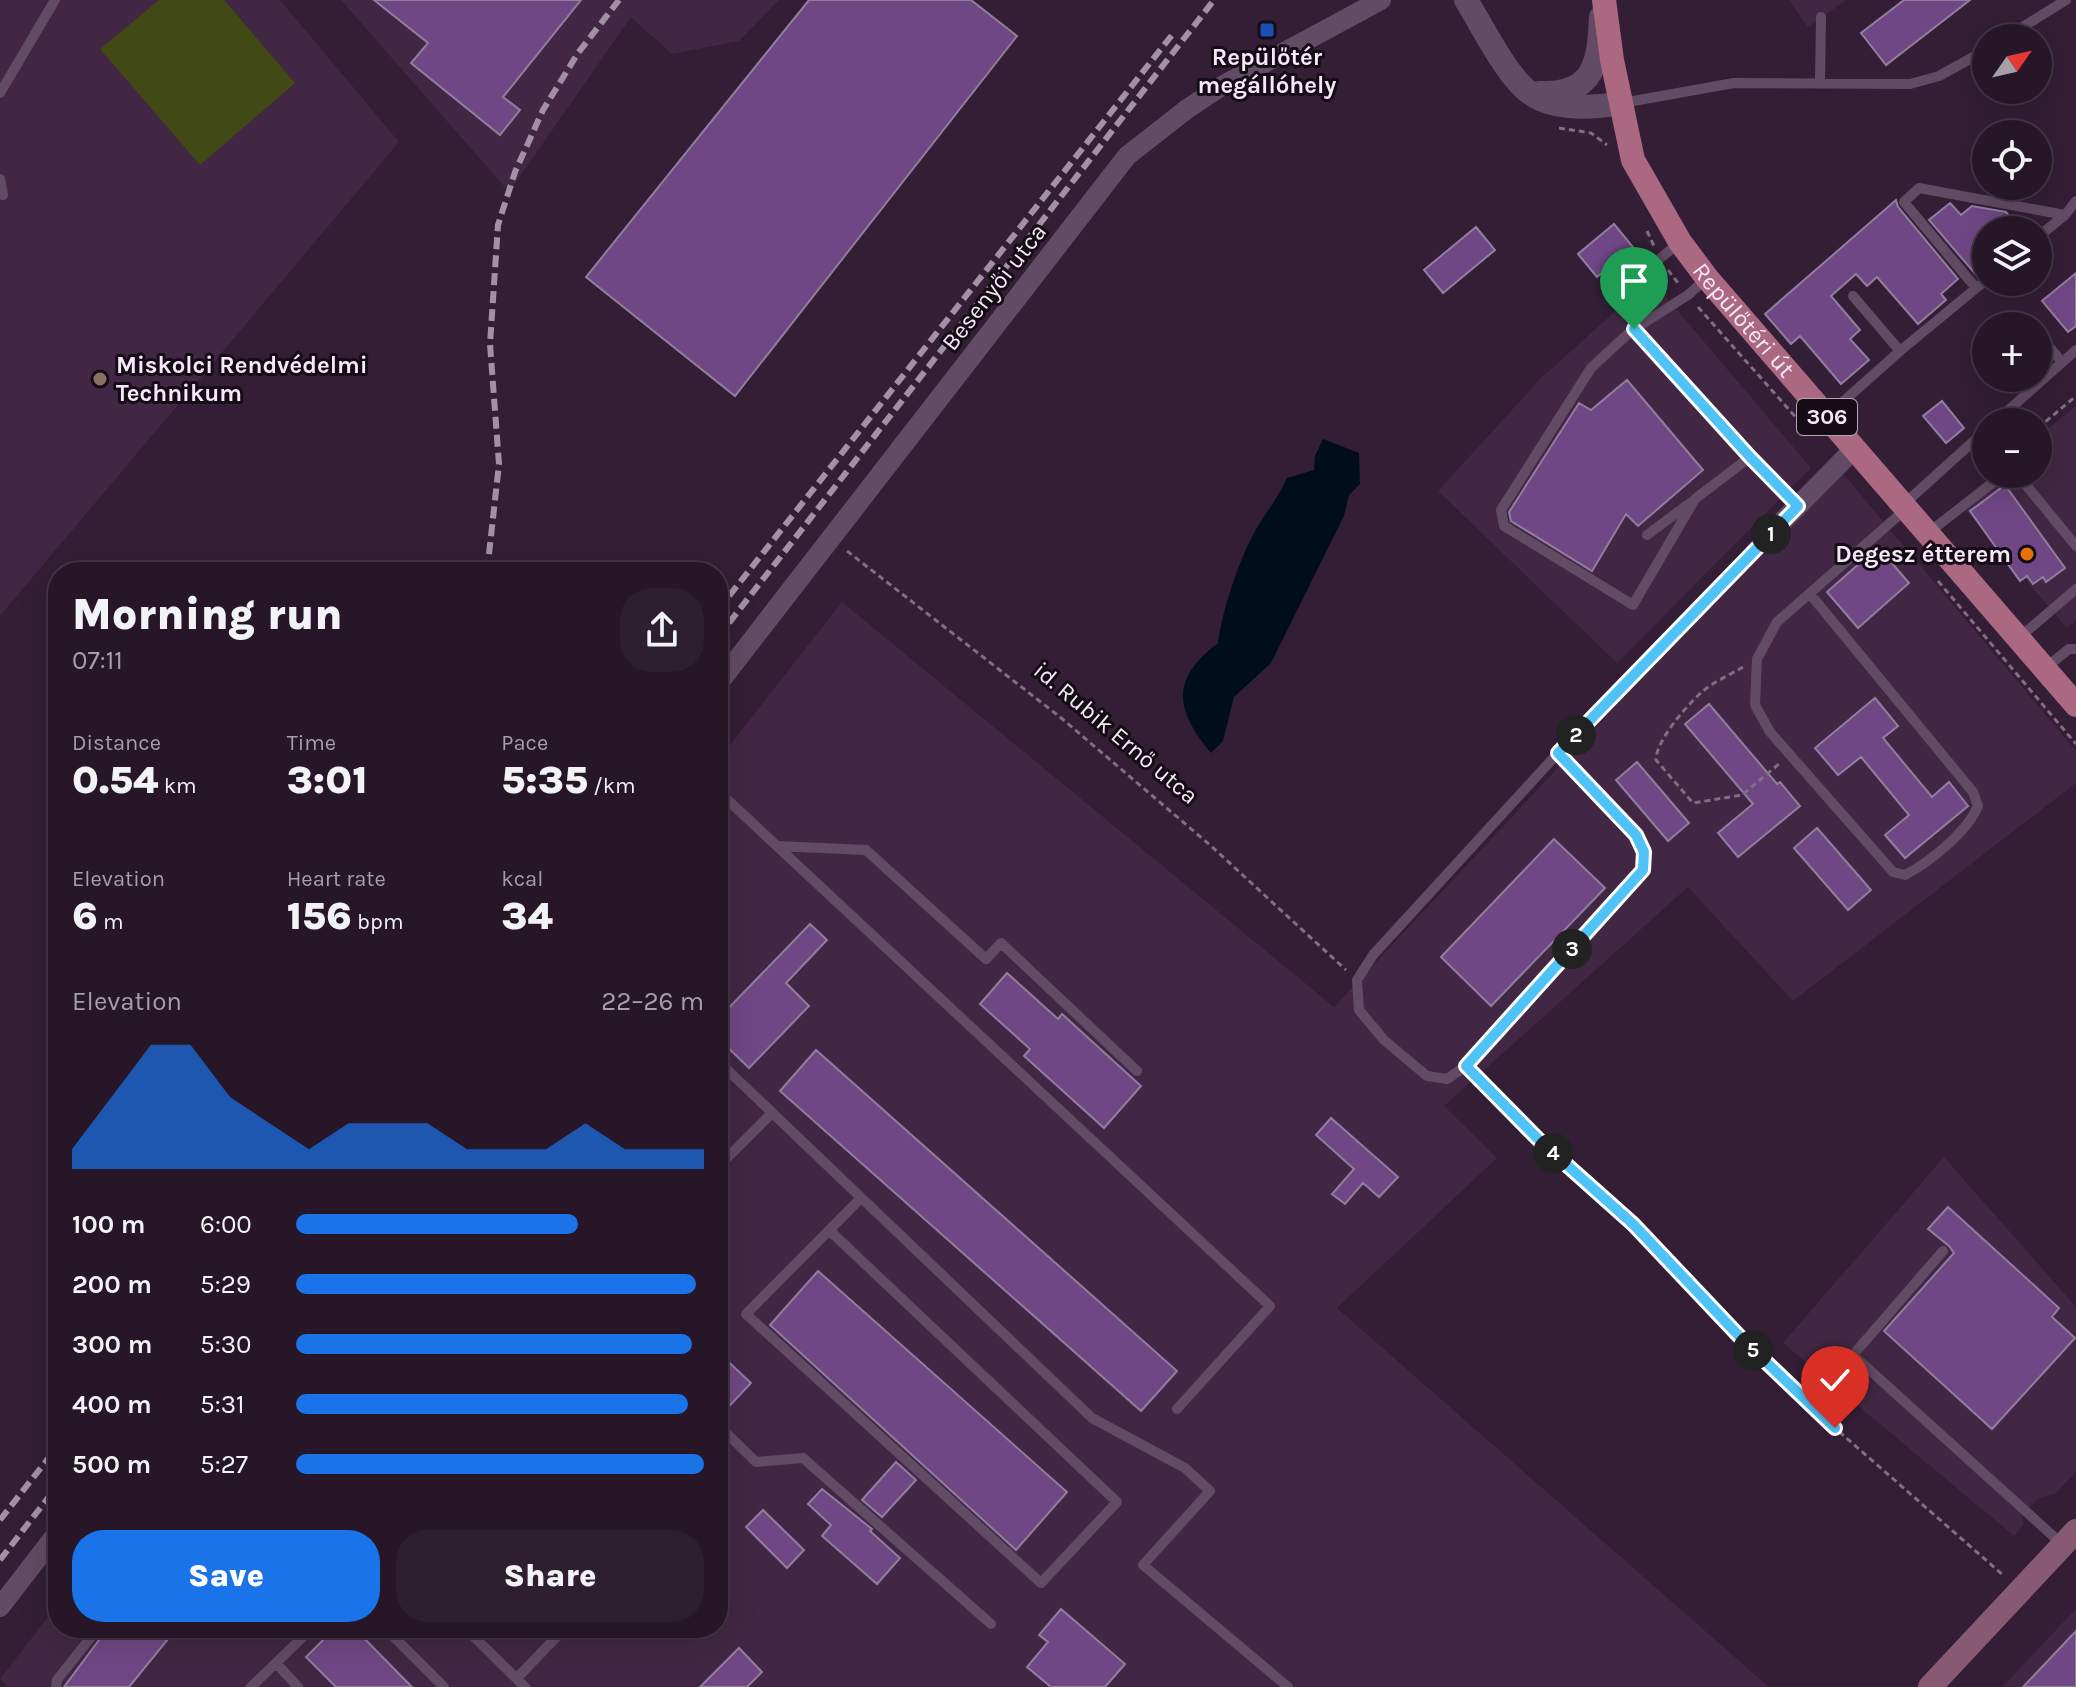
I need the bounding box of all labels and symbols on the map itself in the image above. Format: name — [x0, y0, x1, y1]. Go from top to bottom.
marker: Repülőtér megállóhely — [1258, 21, 1276, 39]
north arrow — [1972, 24, 2052, 104]
place label: Repülőtér megállóhely — [1198, 43, 1336, 99]
street label: Besenyői utca — [936, 218, 1052, 356]
pin — [1600, 247, 1668, 329]
street label: Repülőtéri út — [1687, 257, 1800, 383]
place label: Miskolci Rendvédelmi Technikum — [116, 351, 368, 407]
marker: Miskolci Rendvédelmi Technikum — [91, 370, 109, 388]
road number: 306 — [1797, 399, 1857, 435]
pin: 1 — [1751, 514, 1791, 554]
place label: Degesz étterem — [1835, 540, 2011, 568]
marker: Degesz étterem — [2018, 545, 2036, 563]
street label: id. Rubik Ernő utca — [1028, 656, 1204, 810]
pin: 2 — [1556, 715, 1596, 755]
pin: 3 — [1552, 929, 1592, 969]
pin: 4 — [1533, 1133, 1573, 1173]
pin: 5 — [1733, 1330, 1773, 1370]
pin — [1801, 1346, 1869, 1428]

